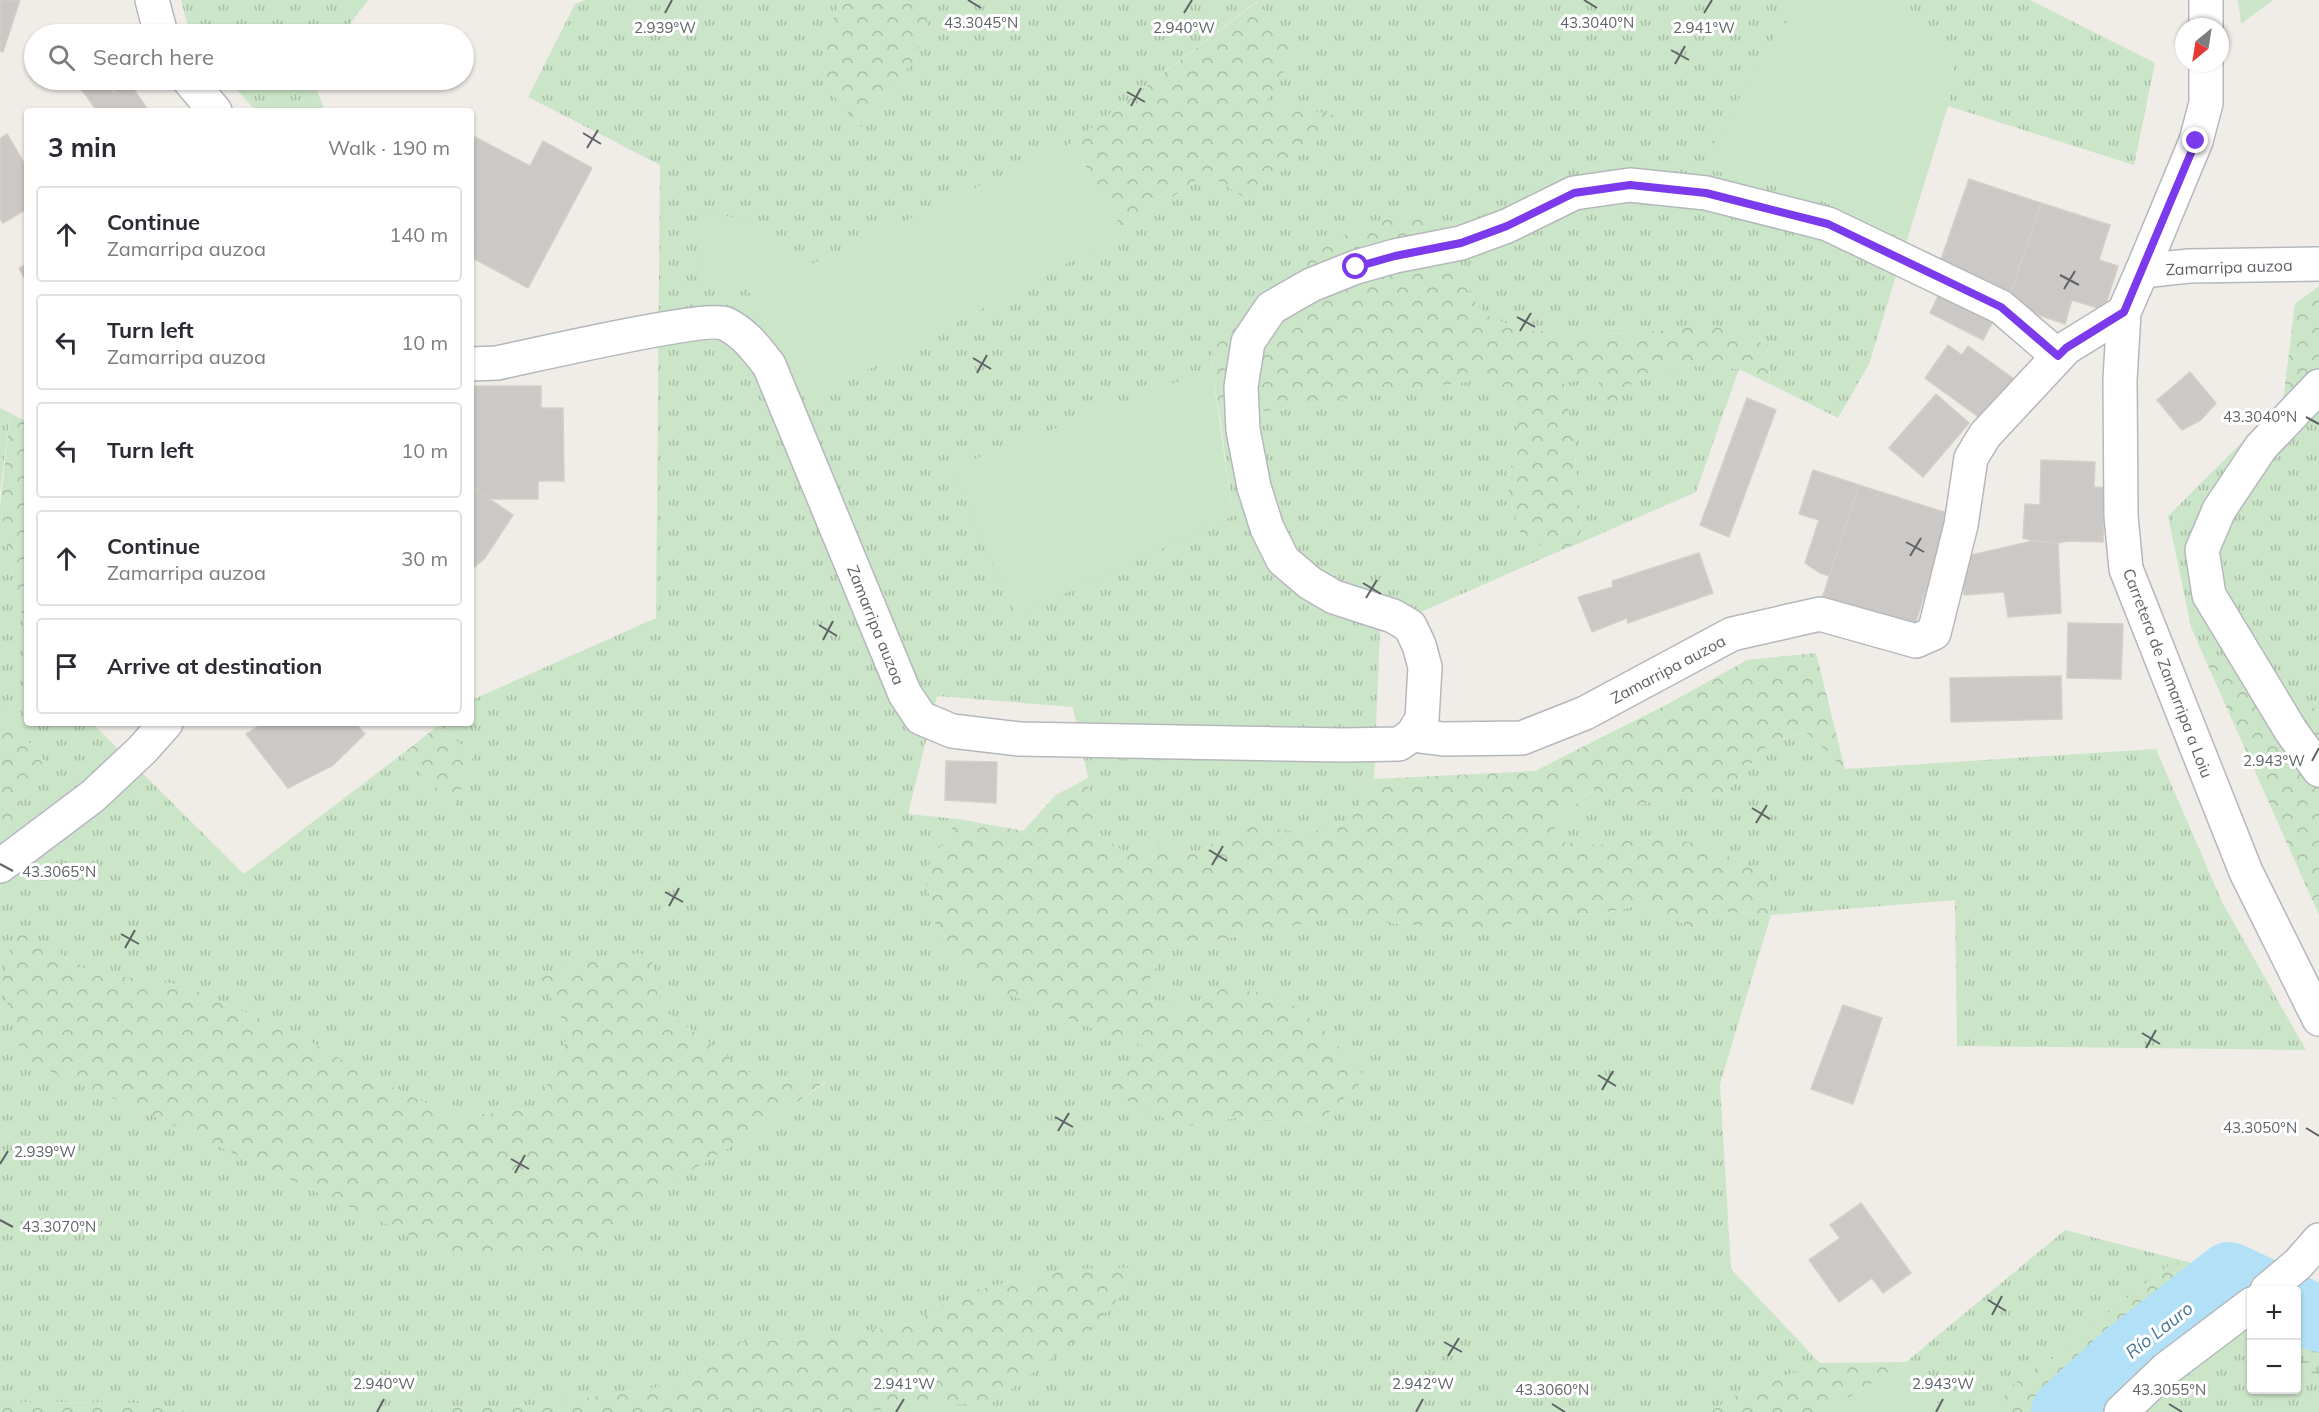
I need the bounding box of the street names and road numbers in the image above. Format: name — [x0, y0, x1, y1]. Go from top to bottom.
street label: Zamarripa auzoa — [2165, 255, 2293, 279]
street label: Zamarripa auzoa — [843, 562, 909, 688]
street label: Carretera de Zamarripa a Loiu — [2119, 565, 2217, 781]
street label: Zamarripa auzoa — [1607, 630, 1729, 708]

